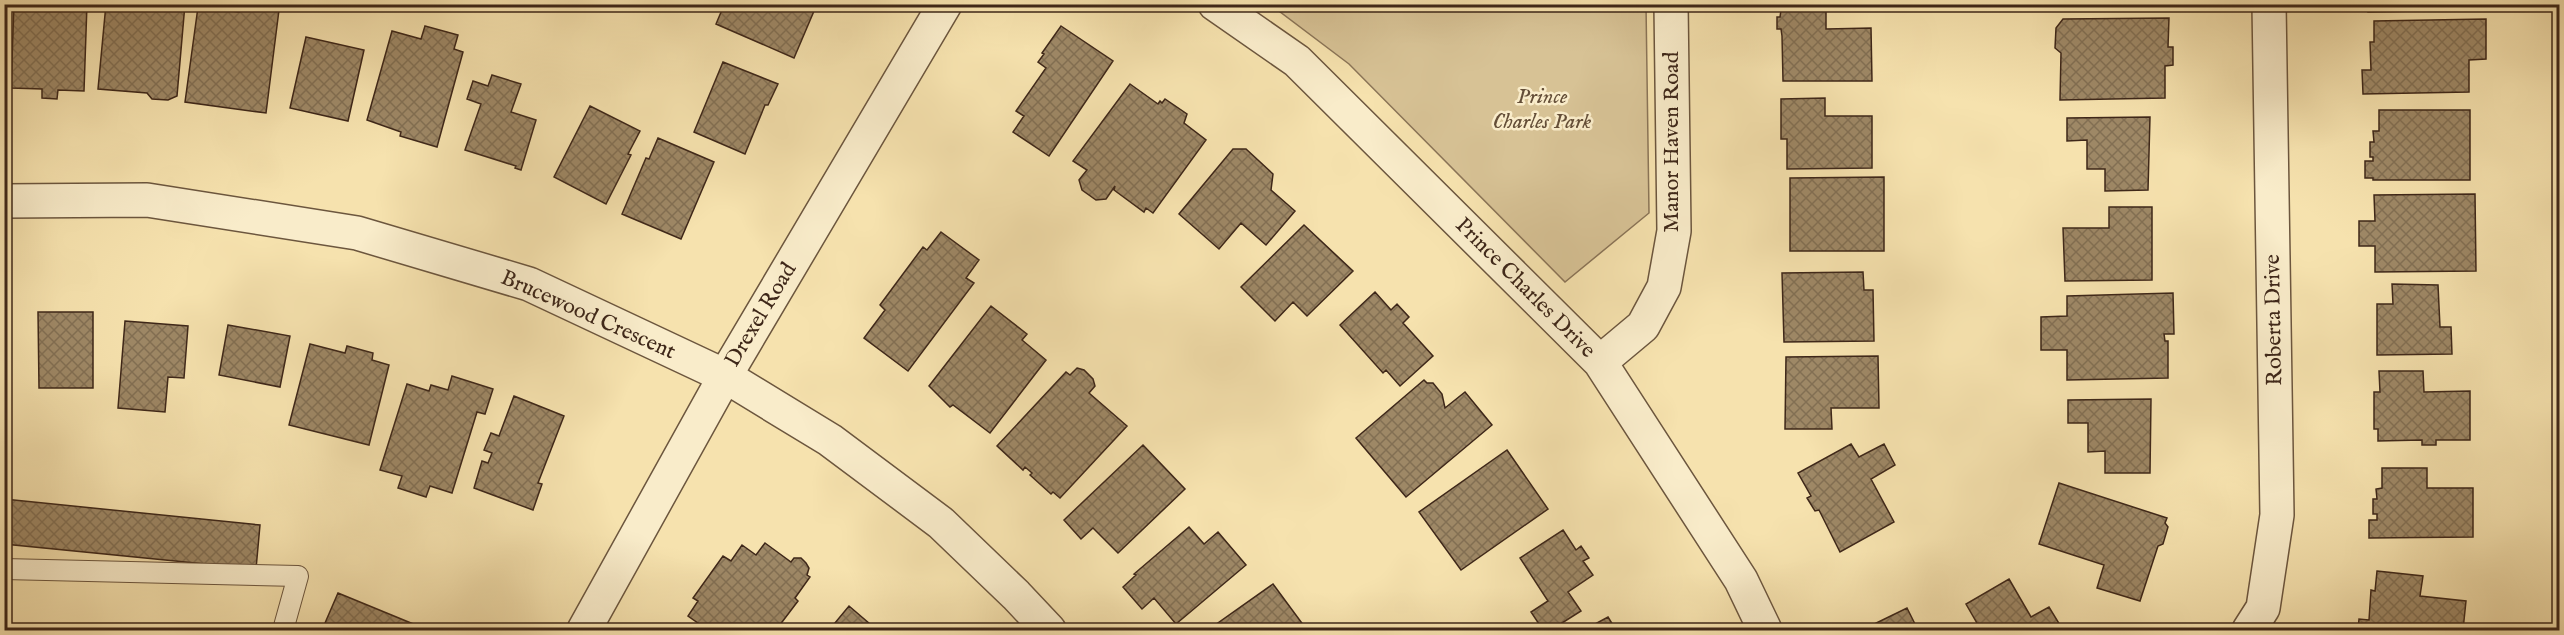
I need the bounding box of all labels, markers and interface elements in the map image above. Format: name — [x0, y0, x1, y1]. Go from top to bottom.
street label: Manor Haven Road — [1658, 51, 1686, 232]
park label: Prince Charles Park — [1493, 83, 1592, 136]
street label: Prince Charles Drive — [1449, 212, 1601, 364]
street label: Roberta Drive — [2259, 254, 2289, 386]
street label: Drexel Road — [719, 257, 803, 372]
street label: Brucewood Crescent — [496, 264, 680, 366]

